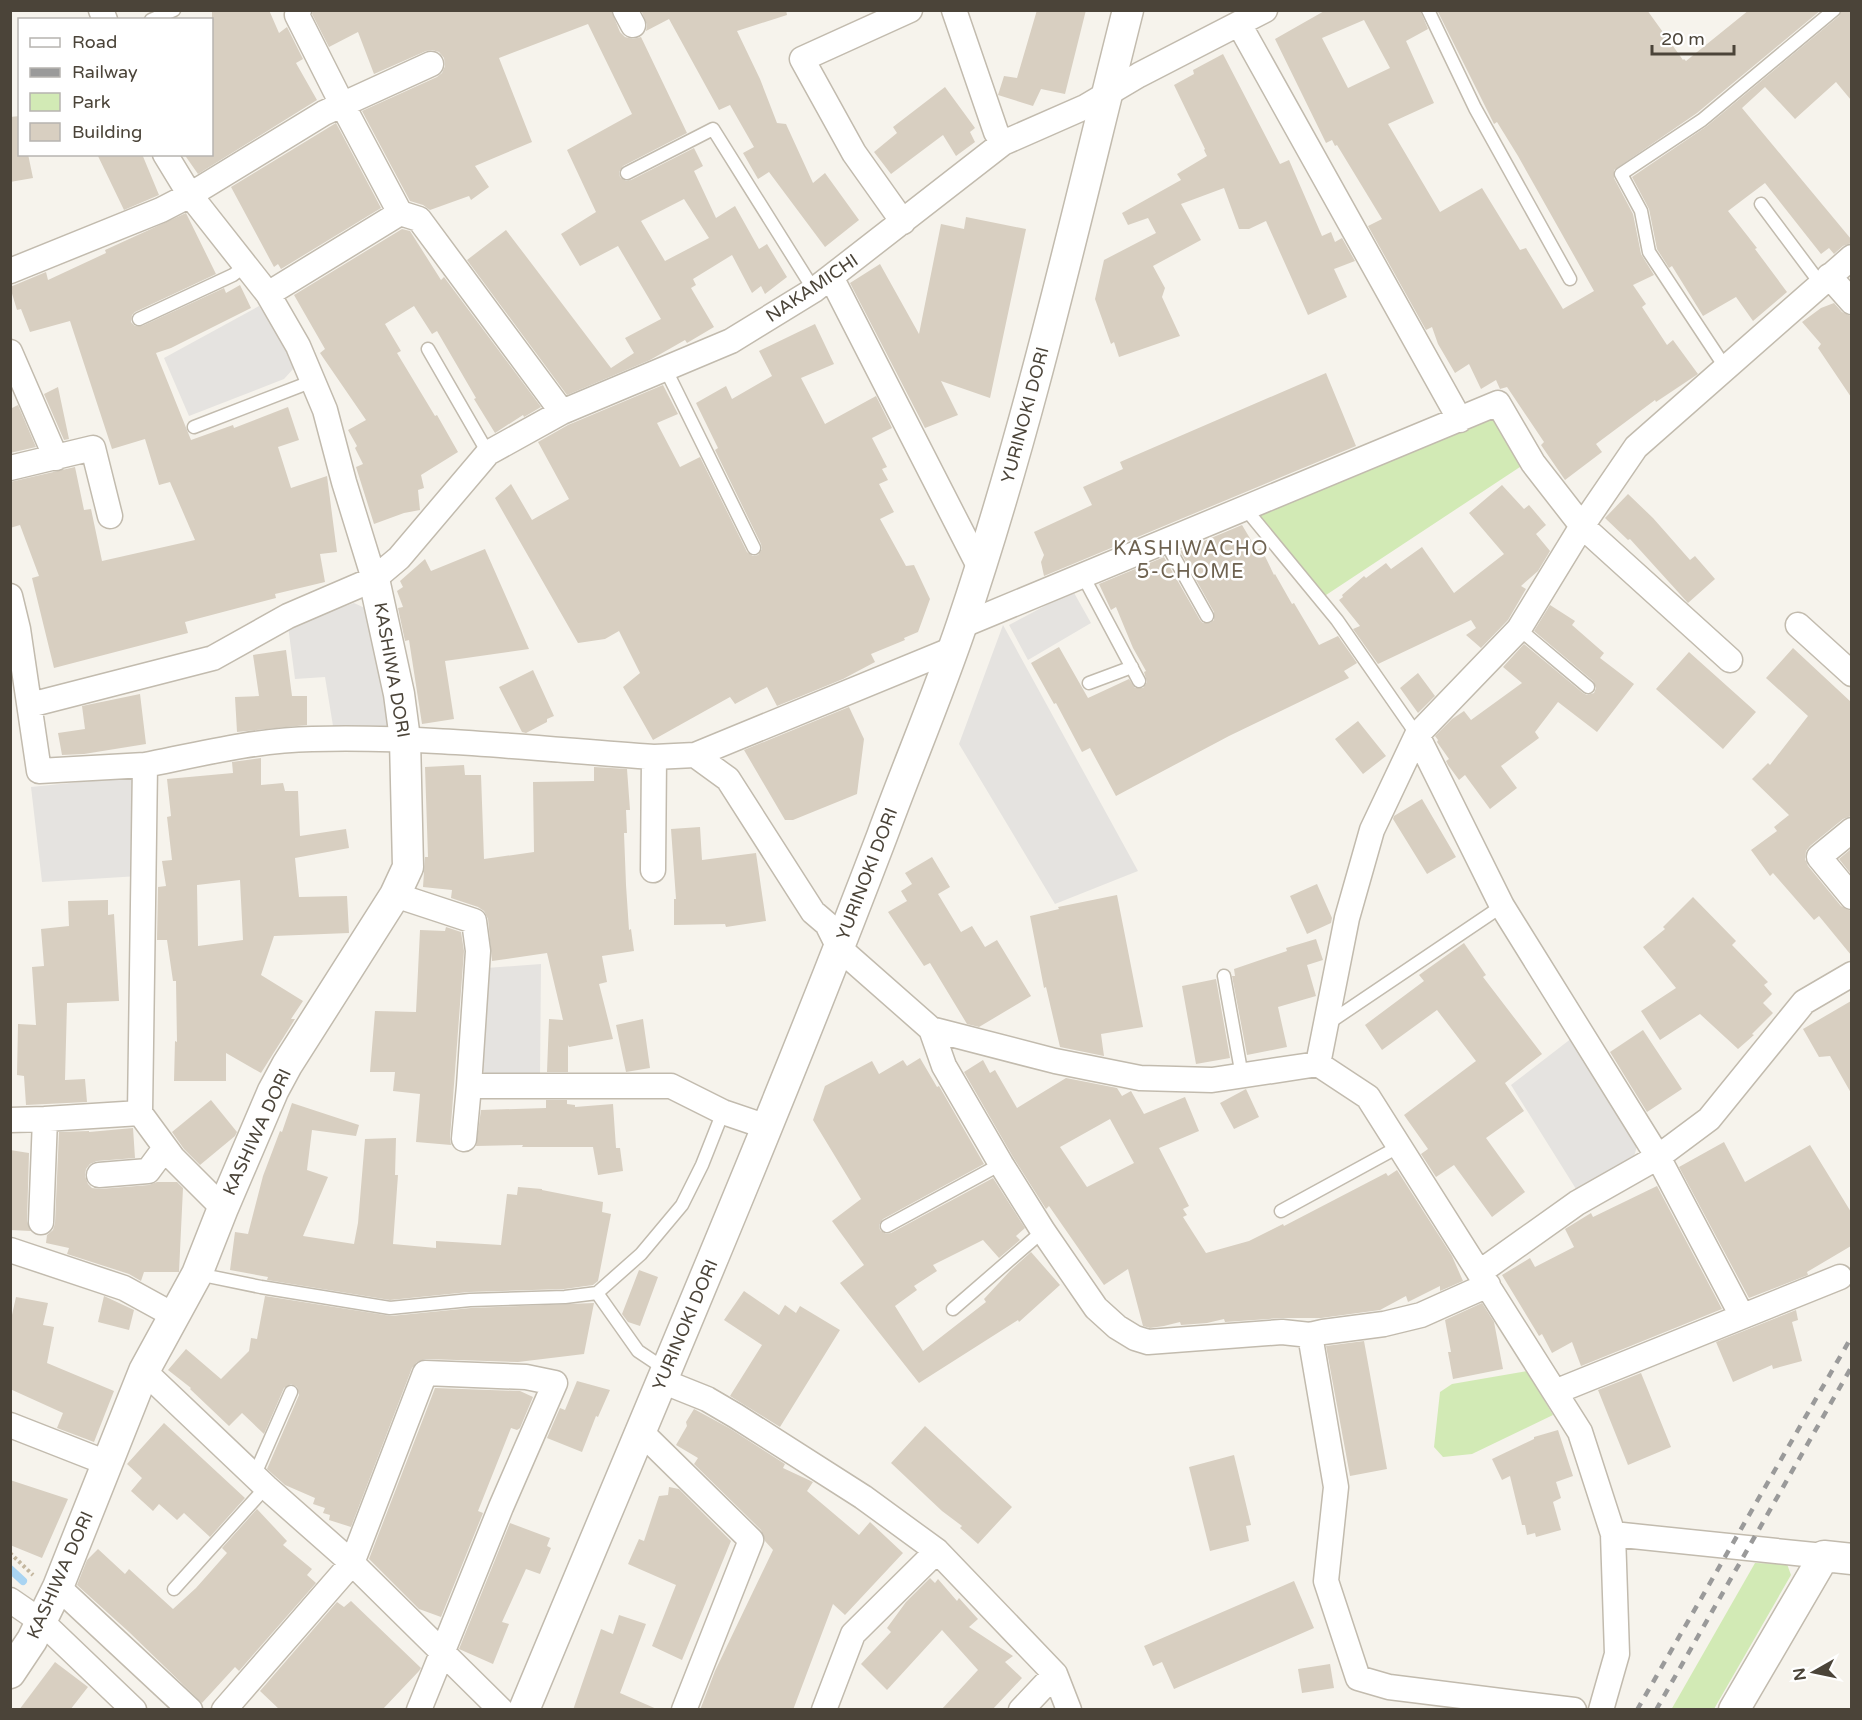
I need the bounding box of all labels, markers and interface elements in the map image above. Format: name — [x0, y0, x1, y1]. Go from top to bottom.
legend — [18, 18, 213, 156]
scale bar — [1652, 18, 1734, 56]
text: 20 m — [1661, 28, 1705, 50]
text: Road — [72, 31, 117, 53]
text: Railway — [72, 61, 138, 83]
text: Park — [72, 91, 111, 113]
text: Building — [72, 121, 142, 143]
street label: NAKAMICHI — [762, 249, 862, 327]
street label: YURINOKI DORI — [996, 344, 1054, 486]
district label: KASHIWACHO 5-CHOME — [1113, 537, 1269, 584]
street label: KASHIWA DORI — [369, 600, 415, 740]
street label: YURINOKI DORI — [832, 805, 902, 943]
street label: KASHIWA DORI — [218, 1065, 296, 1199]
street label: YURINOKI DORI — [647, 1256, 723, 1394]
street label: KASHIWA DORI — [22, 1508, 98, 1642]
north arrow — [1784, 1642, 1844, 1702]
text: N — [1789, 1666, 1811, 1682]

